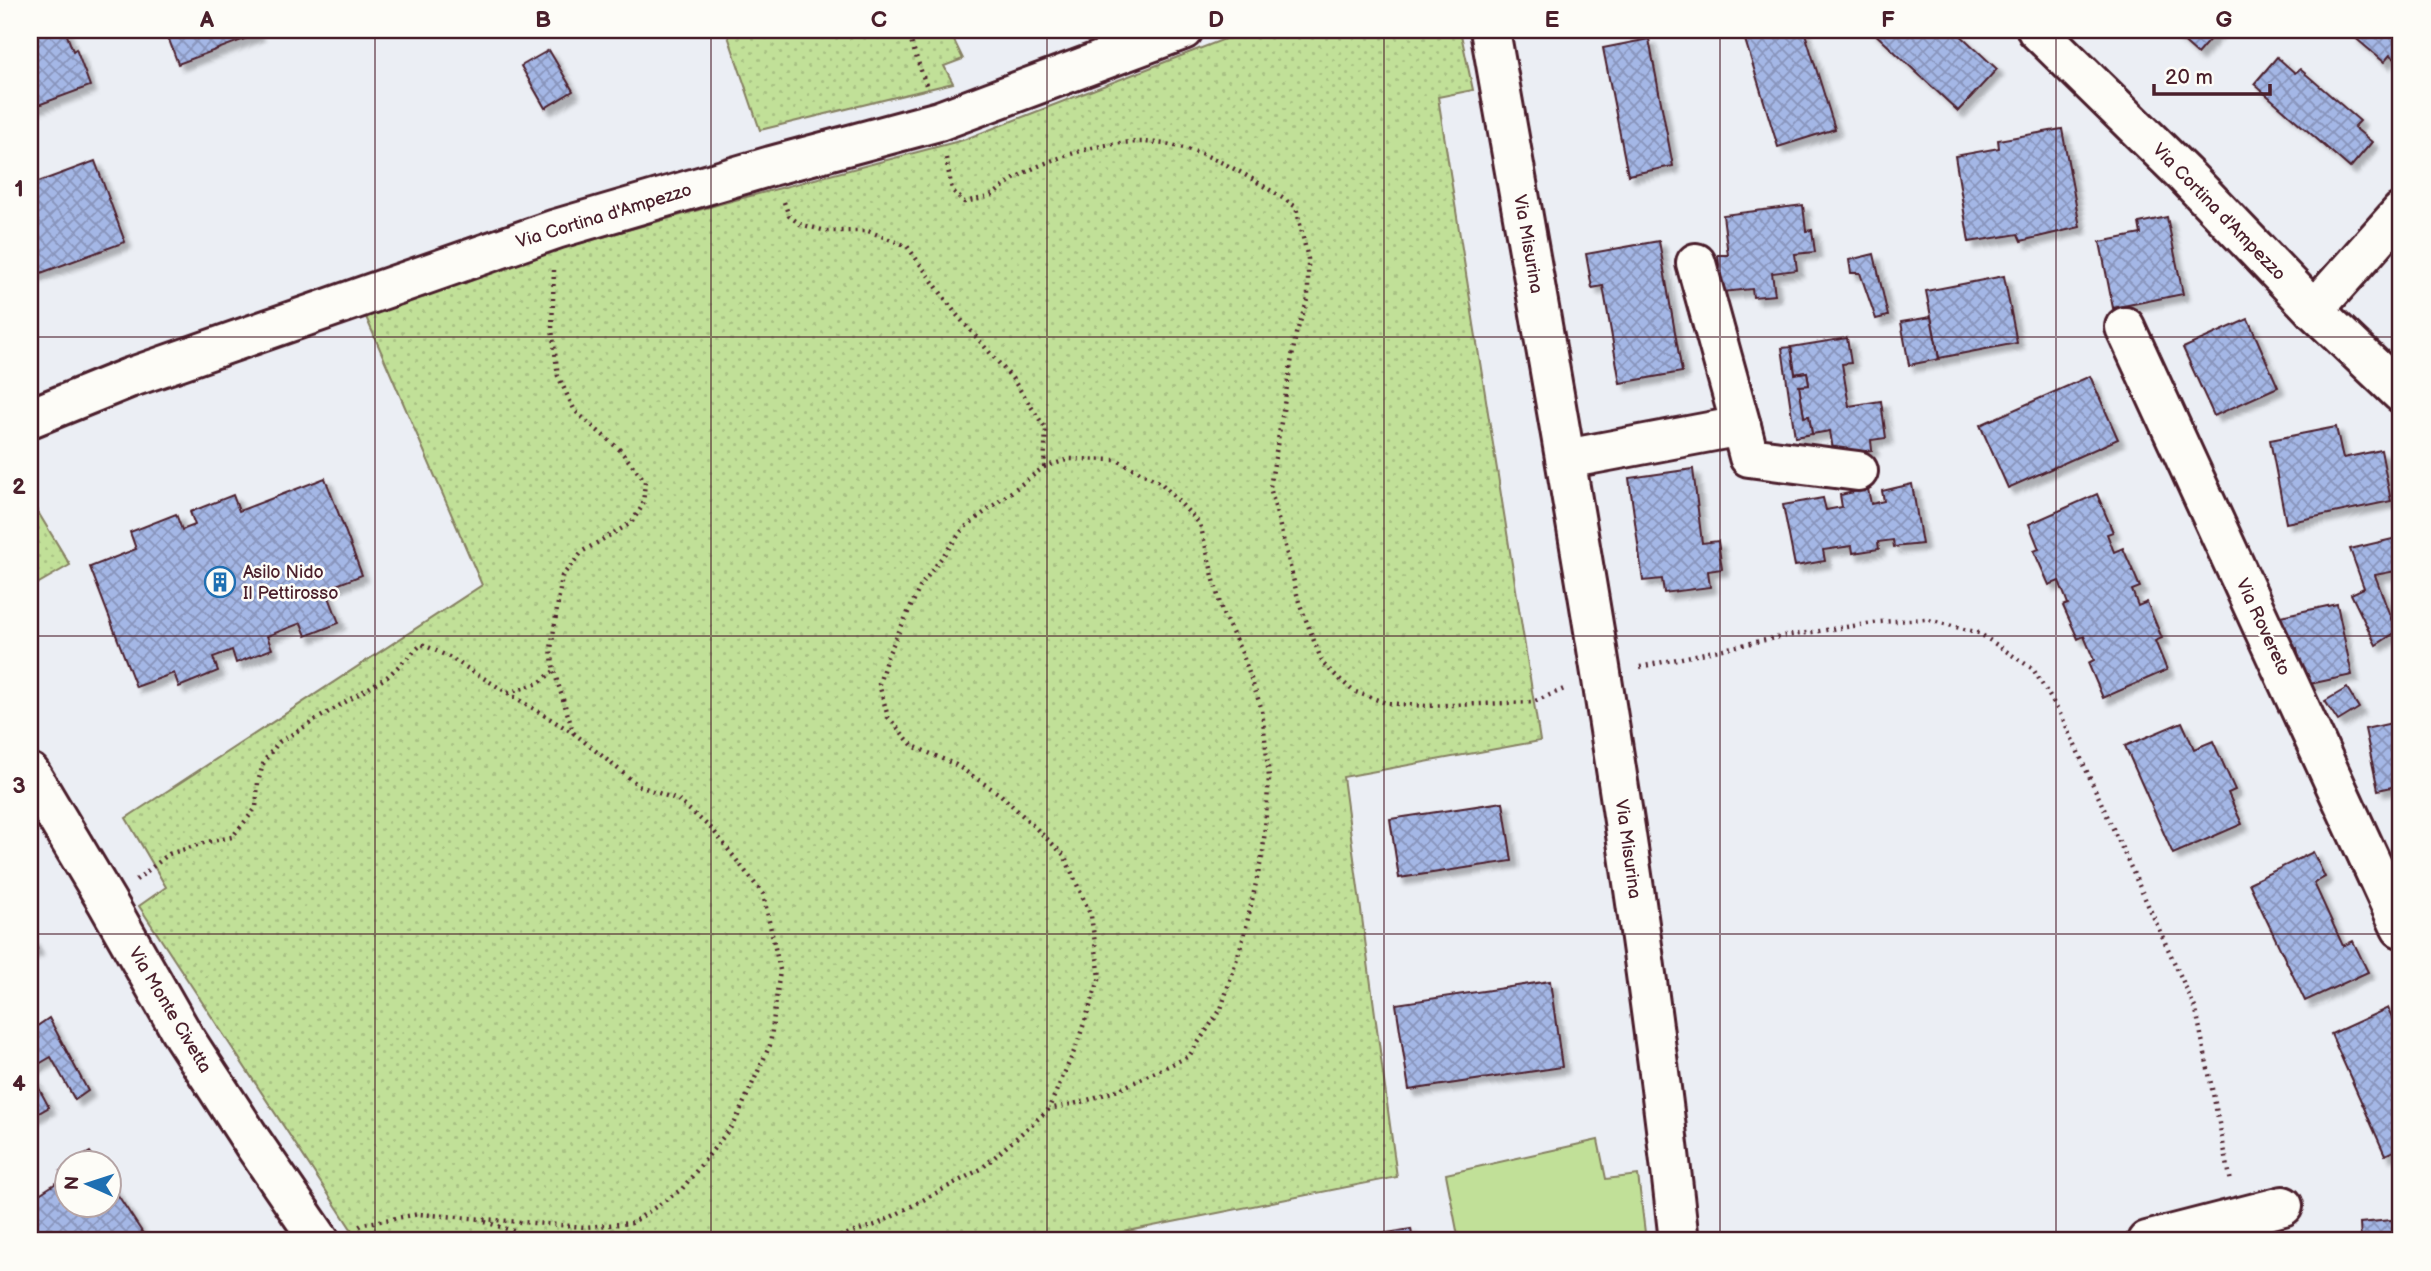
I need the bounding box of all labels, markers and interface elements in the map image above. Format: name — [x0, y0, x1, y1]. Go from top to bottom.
text: A — [199, 6, 215, 34]
text: B — [535, 6, 551, 34]
text: C — [871, 6, 887, 34]
text: D — [1208, 6, 1224, 34]
text: E — [1545, 6, 1560, 34]
text: F — [1881, 6, 1895, 34]
text: G — [2216, 6, 2233, 34]
scale bar — [2154, 52, 2270, 96]
text: 20 m — [2165, 65, 2213, 90]
street label: Via Cortina d'Ampezzo — [2148, 139, 2290, 285]
text: 1 — [14, 175, 24, 203]
street label: Via Cortina d'Ampezzo — [514, 179, 694, 253]
street label: Via Misurina — [1509, 193, 1547, 295]
text: 2 — [12, 473, 26, 501]
place label: Asilo Nido Il Pettirosso — [243, 562, 338, 604]
building icon: Asilo Nido Il Pettirosso — [203, 565, 237, 599]
street label: Via Rovereto — [2231, 575, 2295, 679]
text: 3 — [12, 772, 26, 800]
street label: Via Misurina — [1611, 798, 1645, 900]
street label: Via Monte Civetta — [124, 943, 216, 1077]
text: 4 — [12, 1070, 26, 1098]
north arrow — [52, 1148, 122, 1218]
text: N — [61, 1175, 84, 1191]

